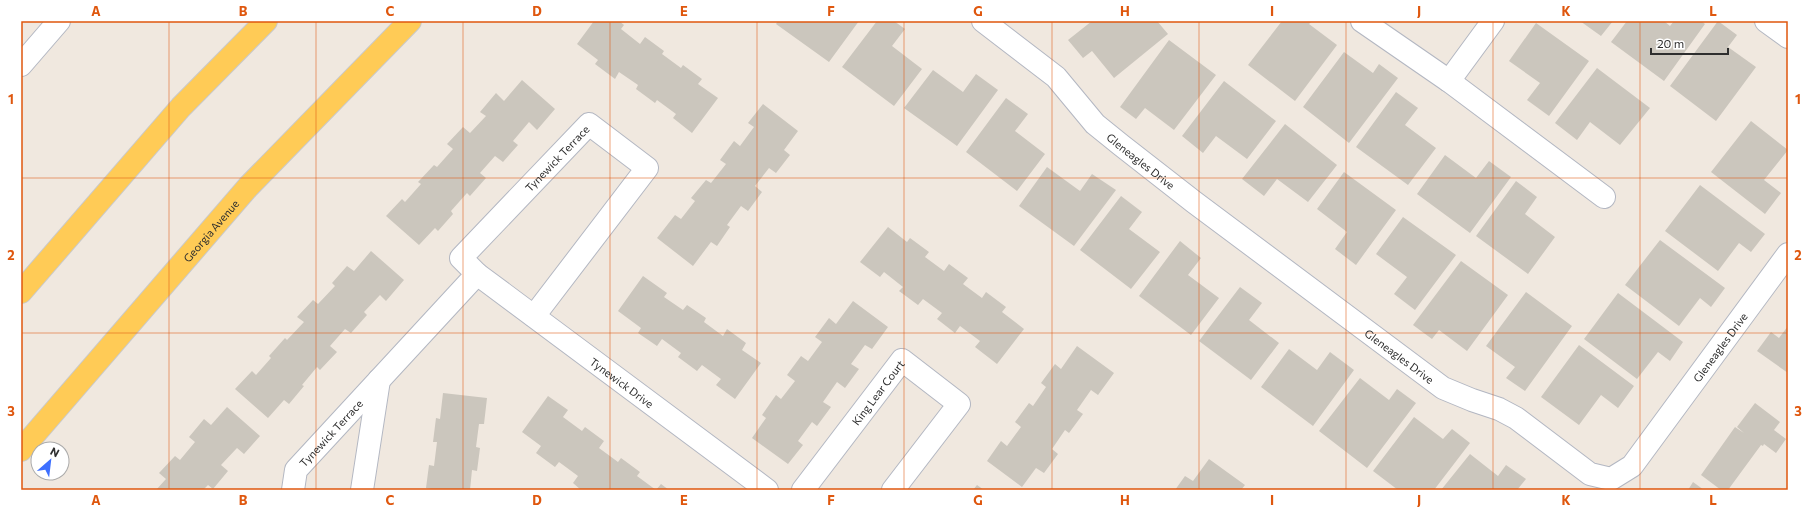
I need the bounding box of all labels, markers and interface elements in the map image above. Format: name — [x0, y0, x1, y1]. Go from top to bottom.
text: A — [91, 3, 101, 19]
text: B — [239, 3, 248, 19]
text: C — [386, 3, 395, 19]
text: D — [532, 3, 542, 19]
text: E — [680, 3, 688, 19]
text: F — [827, 3, 835, 19]
text: G — [973, 3, 983, 19]
text: H — [1120, 3, 1130, 19]
text: I — [1270, 3, 1274, 19]
text: J — [1417, 3, 1421, 19]
text: K — [1561, 3, 1571, 19]
text: L — [1709, 3, 1717, 19]
scale bar — [1651, 30, 1728, 56]
text: 20 m — [1657, 36, 1684, 50]
text: 1 — [8, 91, 14, 107]
text: 1 — [1795, 91, 1801, 107]
street label: Tynewick Terrace — [522, 122, 591, 194]
street label: Gleneagles Drive — [1105, 130, 1178, 191]
street label: Georgia Avenue — [180, 196, 241, 264]
text: 2 — [7, 247, 15, 263]
text: 2 — [1794, 247, 1802, 263]
street label: Gleneagles Drive — [1690, 309, 1750, 384]
street label: Gleneagles Drive — [1363, 326, 1437, 386]
street label: Tynewick Drive — [588, 354, 657, 410]
street label: King Lear Court — [849, 357, 907, 427]
street label: Tynewick Terrace — [296, 396, 365, 469]
text: 3 — [7, 403, 15, 419]
text: 3 — [1794, 403, 1802, 419]
north arrow — [30, 441, 70, 481]
text: N — [48, 444, 62, 459]
text: A — [91, 492, 101, 508]
text: B — [239, 492, 248, 508]
text: C — [386, 492, 395, 508]
text: D — [532, 492, 542, 508]
text: E — [680, 492, 688, 508]
text: F — [827, 492, 835, 508]
text: G — [973, 492, 983, 508]
text: H — [1120, 492, 1130, 508]
text: I — [1270, 492, 1274, 508]
text: J — [1417, 492, 1421, 508]
text: K — [1561, 492, 1571, 508]
text: L — [1709, 492, 1717, 508]

